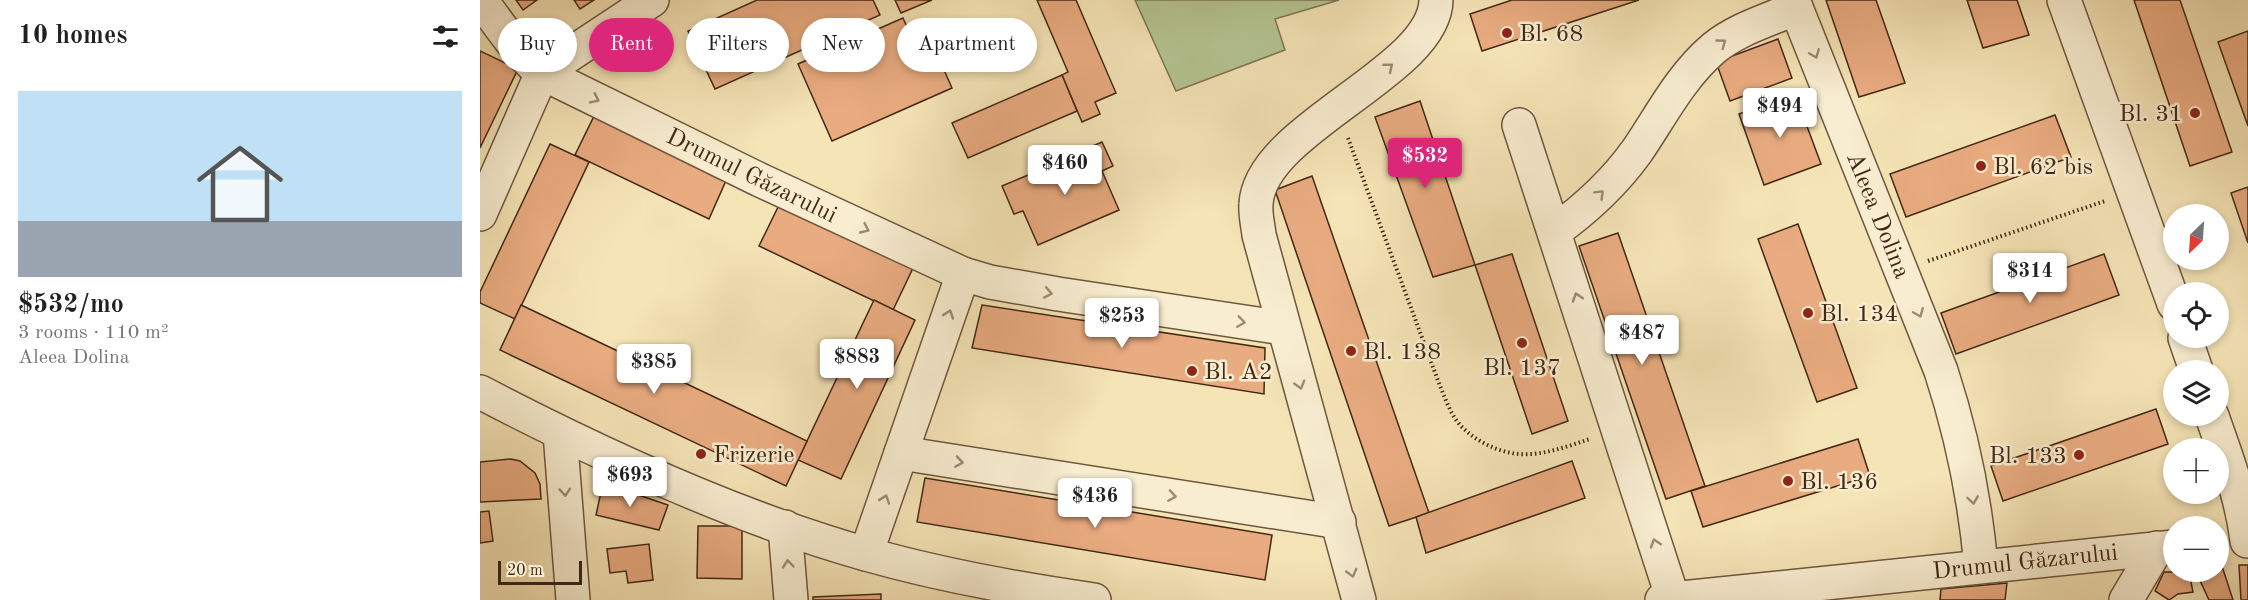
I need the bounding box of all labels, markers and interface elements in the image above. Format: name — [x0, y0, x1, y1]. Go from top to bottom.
chip: Buy — [498, 18, 577, 72]
chip: Rent — [589, 18, 674, 72]
chip: Filters — [686, 18, 789, 72]
chip: New — [801, 18, 885, 72]
chip: Apartment — [897, 18, 1037, 72]
icon: filters — [429, 20, 462, 53]
text: 10 homes — [18, 23, 127, 49]
place label: Bl. 68 — [1519, 23, 1583, 47]
marker: Bl. 68 — [1500, 26, 1514, 40]
one-way arrow — [1715, 39, 1726, 50]
one-way arrow — [1808, 48, 1820, 59]
one-way arrow — [1383, 63, 1394, 74]
pin: $494 — [1744, 88, 1816, 139]
one-way arrow — [588, 92, 599, 103]
text: $494 — [1757, 97, 1803, 117]
place label: Bl. 31 — [2119, 103, 2183, 127]
marker: Bl. 31 — [2188, 106, 2202, 120]
street label: Drumul Găzarului — [662, 125, 840, 228]
icon: home — [186, 130, 294, 238]
pin: $532 — [1389, 138, 1461, 189]
pin: $460 — [1029, 145, 1101, 196]
text: $532 — [1402, 147, 1448, 167]
street label: Aleea Dolina — [1841, 149, 1913, 282]
text: $460 — [1042, 154, 1088, 174]
place label: Bl. 62 bis — [1993, 156, 2093, 180]
marker: Bl. 62 bis — [1974, 159, 1988, 173]
one-way arrow — [1594, 190, 1604, 201]
north arrow — [2163, 204, 2229, 270]
map controls — [2163, 204, 2229, 582]
one-way arrow — [859, 221, 870, 233]
pin: $314 — [1994, 253, 2066, 304]
text: $314 — [2007, 262, 2053, 282]
button: locate — [2163, 282, 2229, 348]
one-way arrow — [1044, 286, 1053, 298]
text: $532/mo — [18, 292, 124, 318]
one-way arrow — [1571, 292, 1584, 303]
pin: $253 — [1086, 298, 1158, 349]
place label: Bl. 134 — [1820, 303, 1898, 327]
marker: Bl. 134 — [1801, 306, 1815, 320]
text: $253 — [1099, 307, 1145, 327]
one-way arrow — [1912, 307, 1924, 318]
one-way arrow — [941, 309, 954, 320]
pin: $487 — [1606, 315, 1678, 366]
one-way arrow — [1236, 316, 1246, 328]
text: 3 rooms · 110 m² — [18, 323, 168, 343]
text: $487 — [1619, 324, 1665, 344]
marker: Bl. 137 — [1515, 336, 1529, 350]
pin: $883 — [821, 339, 893, 390]
place label: Bl. 138 — [1363, 341, 1441, 365]
pin: $385 — [618, 344, 690, 395]
marker: Bl. 138 — [1344, 344, 1358, 358]
text: Aleea Dolina — [18, 348, 130, 368]
text: $883 — [834, 348, 880, 368]
text: $385 — [631, 353, 677, 373]
place label: Bl. 137 — [1483, 357, 1561, 381]
button: layers — [2163, 360, 2229, 426]
place label: Bl. A2 — [1204, 361, 1273, 385]
marker: Bl. A2 — [1185, 364, 1199, 378]
one-way arrow — [1293, 379, 1305, 390]
button: + — [2163, 438, 2229, 504]
place label: Frizerie — [713, 444, 795, 468]
place label: Bl. 133 — [1989, 445, 2067, 469]
marker: Frizerie — [694, 447, 708, 461]
marker: Bl. 133 — [2072, 448, 2086, 462]
one-way arrow — [954, 456, 963, 468]
pin: $693 — [594, 457, 666, 508]
text: $693 — [607, 466, 653, 486]
place label: Bl. 136 — [1800, 471, 1878, 495]
marker: Bl. 136 — [1781, 474, 1795, 488]
pin: $436 — [1059, 478, 1131, 529]
one-way arrow — [558, 487, 571, 496]
text: $436 — [1072, 487, 1118, 507]
one-way arrow — [1168, 489, 1177, 501]
one-way arrow — [878, 494, 891, 504]
one-way arrow — [1967, 495, 1979, 504]
button: − — [2163, 516, 2229, 582]
one-way arrow — [1650, 538, 1662, 549]
street label: Drumul Găzarului — [1931, 541, 2119, 585]
scale bar — [498, 558, 582, 586]
one-way arrow — [781, 559, 794, 568]
text: 20 m — [507, 563, 543, 579]
one-way arrow — [1345, 567, 1357, 578]

